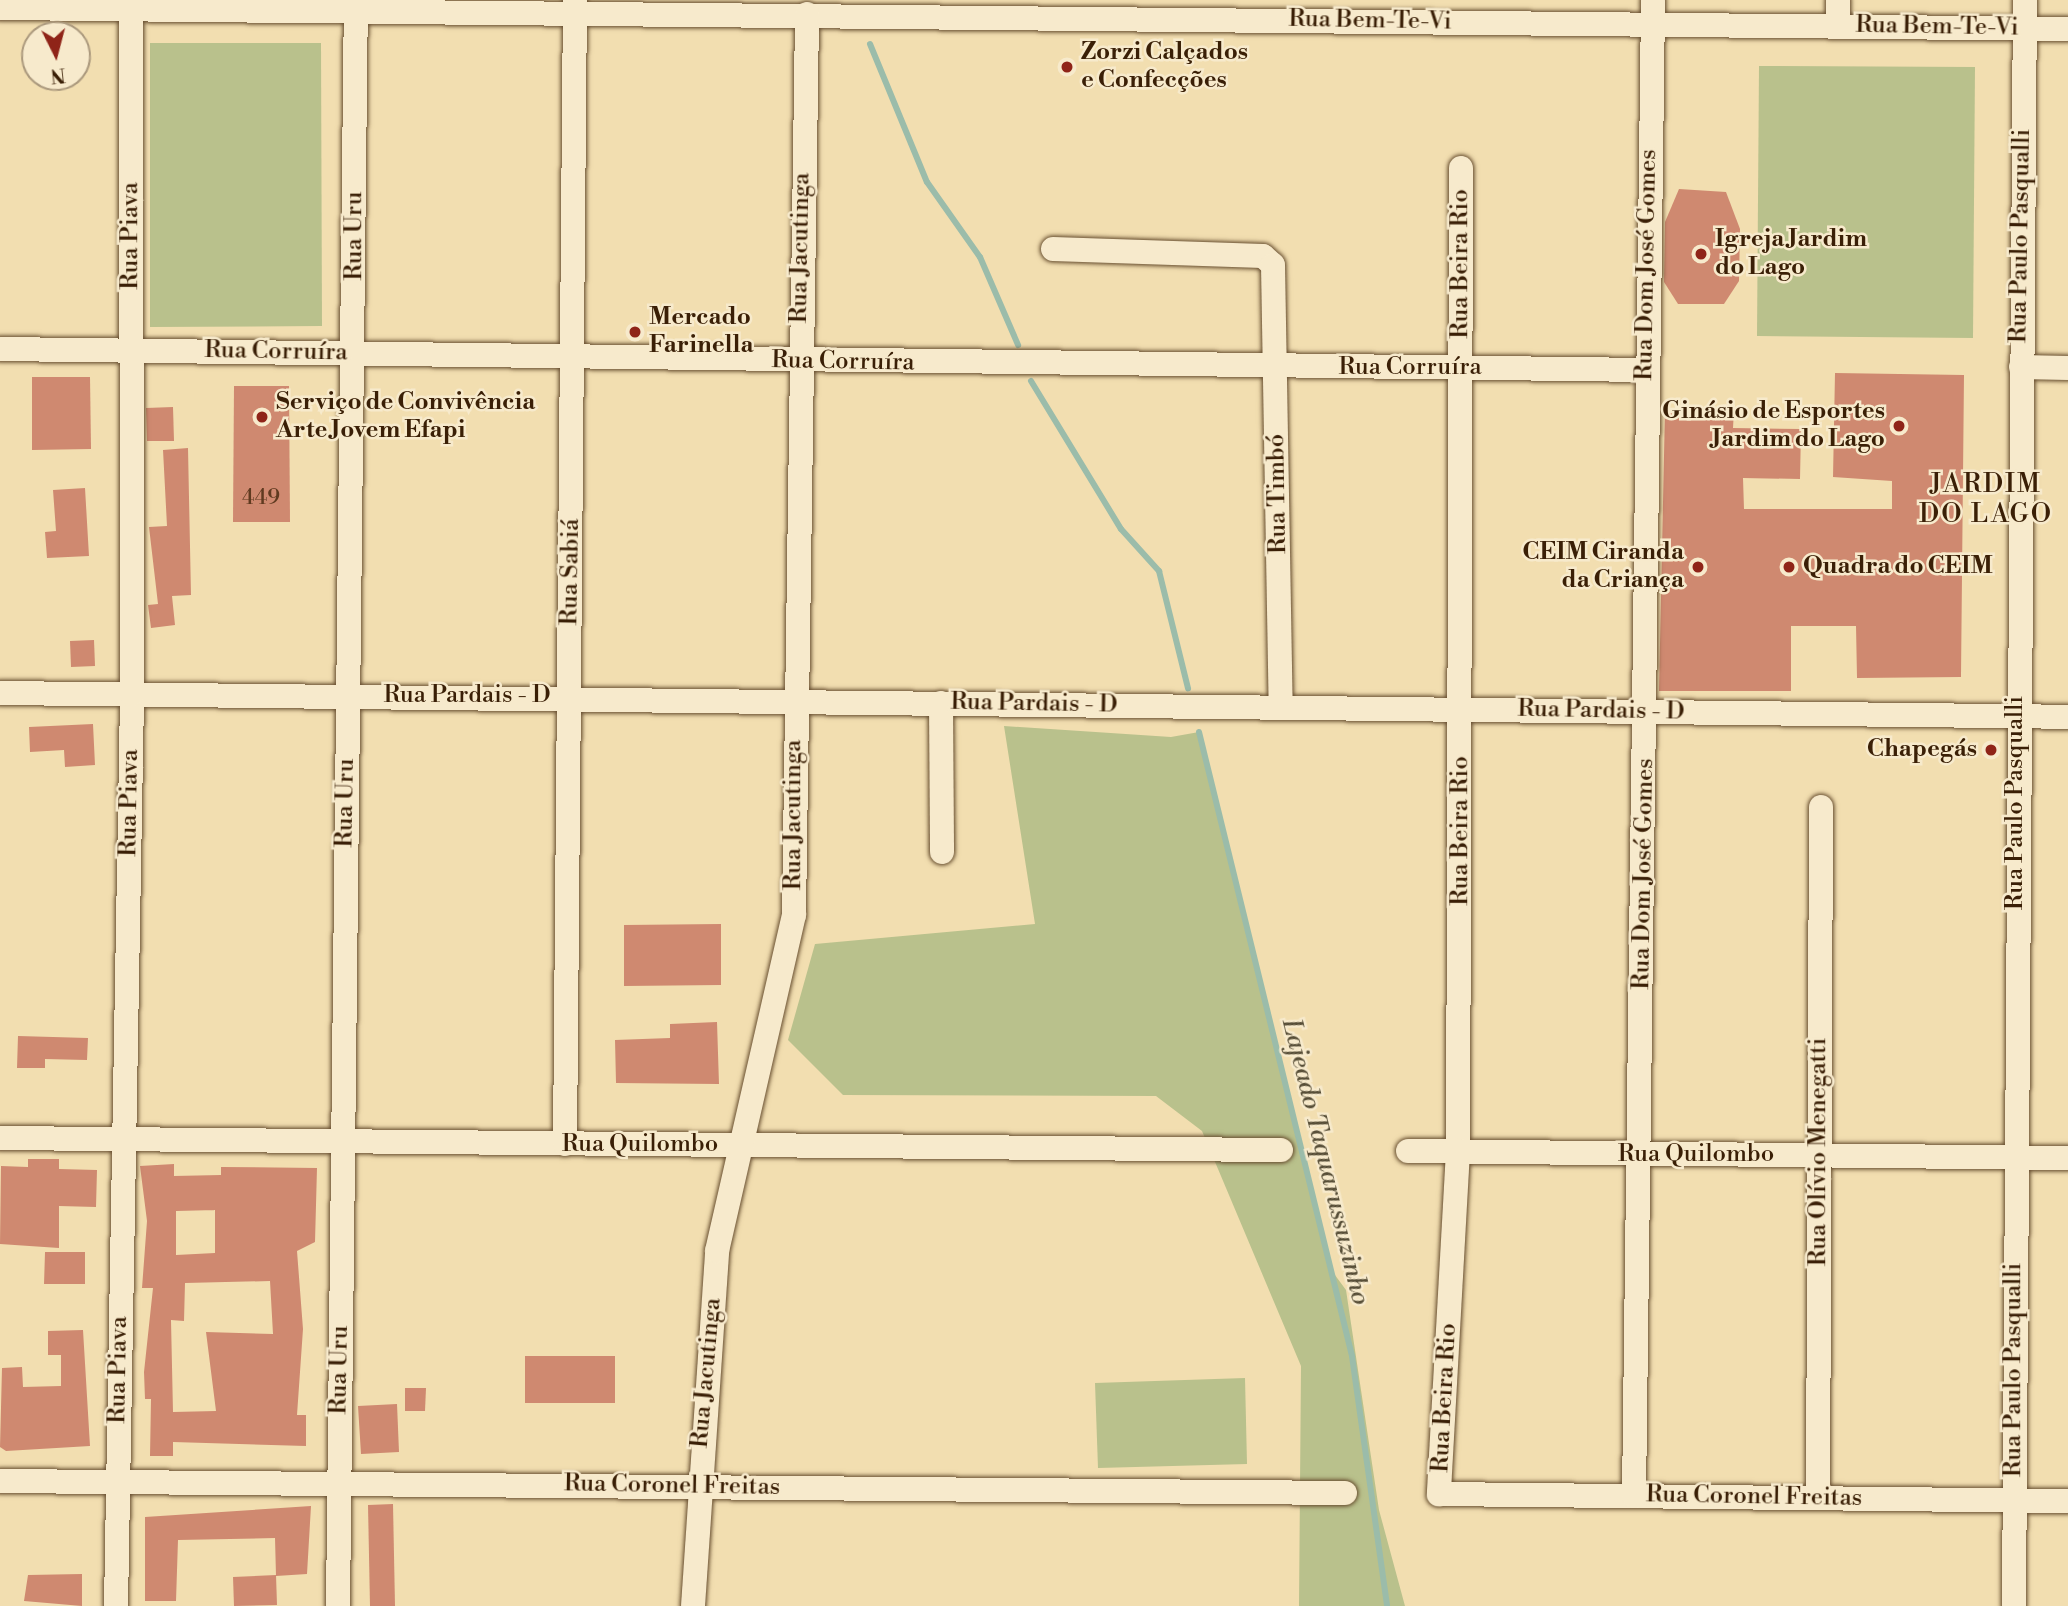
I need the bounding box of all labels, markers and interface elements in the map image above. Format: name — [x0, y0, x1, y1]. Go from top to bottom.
street label: Rua Bem-Te-Vi — [1288, 5, 1452, 37]
street label: Rua Bem-Te-Vi — [1855, 11, 2019, 43]
north arrow — [21, 21, 91, 91]
place label: Zorzi Calçados e Confecções — [1081, 39, 1248, 95]
marker: Zorzi Calçados e Confecções — [1059, 59, 1075, 75]
text: N — [49, 62, 67, 88]
street label: Rua Paulo Pasqualli — [2005, 129, 2037, 343]
street label: Rua Dom José Gomes — [1631, 149, 1663, 381]
street label: Rua Jacutinga — [785, 172, 817, 324]
street label: Rua Piava — [117, 182, 145, 290]
street label: Rua Beira Rio — [1447, 189, 1475, 339]
street label: Rua Uru — [341, 191, 369, 281]
place label: Igreja Jardim do Lago — [1715, 226, 1867, 282]
marker: Igreja Jardim do Lago — [1693, 246, 1709, 262]
place label: Mercado Farinella — [649, 304, 753, 360]
marker: Mercado Farinella — [627, 324, 643, 340]
street label: Rua Corruíra — [204, 336, 348, 368]
street label: Rua Corruíra — [771, 346, 915, 378]
street label: Rua Corruíra — [1338, 354, 1482, 382]
place label: Serviço de Convivência Arte Jovem Efapi — [276, 389, 535, 445]
place label: Ginásio de Esportes Jardim do Lago — [1662, 398, 1885, 454]
marker: Serviço de Convivência Arte Jovem Efapi — [254, 409, 270, 425]
marker: Ginásio de Esportes Jardim do Lago — [1891, 418, 1907, 434]
street label: Rua Timbó — [1263, 434, 1293, 554]
district label: JARDIM DO LAGO — [1920, 469, 2052, 530]
house number: 449 — [242, 485, 280, 511]
street label: Rua Sabiá — [556, 518, 586, 626]
place label: CEIM Ciranda da Criança — [1522, 539, 1684, 595]
place label: Quadra do CEIM — [1803, 553, 1993, 581]
marker: CEIM Ciranda da Criança — [1690, 559, 1706, 575]
marker: Quadra do CEIM — [1781, 559, 1797, 575]
street label: Rua Pardais - D — [383, 682, 551, 710]
street label: Rua Pardais - D — [950, 688, 1118, 720]
street label: Rua Pardais - D — [1517, 695, 1685, 727]
street label: Rua Paulo Pasqualli — [2002, 696, 2030, 910]
place label: Chapegás — [1867, 736, 1977, 764]
street label: Rua Jacutinga — [780, 740, 808, 890]
marker: Chapegás — [1983, 742, 1999, 758]
street label: Rua Piava — [115, 749, 145, 857]
street label: Rua Beira Rio — [1447, 756, 1475, 906]
street label: Rua Uru — [331, 758, 361, 848]
street label: Rua Dom José Gomes — [1628, 758, 1660, 990]
water label: Lajeado Taquarussuzinho — [1274, 1016, 1376, 1308]
street label: Rua Olívio Menegatti — [1805, 1038, 1833, 1266]
street label: Rua Quilombo — [562, 1131, 718, 1159]
street label: Rua Quilombo — [1618, 1141, 1774, 1169]
street label: Rua Paulo Pasqualli — [2000, 1263, 2028, 1477]
street label: Rua Jacutinga — [686, 1297, 728, 1449]
street label: Rua Piava — [104, 1316, 134, 1424]
street label: Rua Beira Rio — [1427, 1323, 1463, 1473]
street label: Rua Uru — [325, 1325, 355, 1415]
street label: Rua Coronel Freitas — [564, 1470, 780, 1502]
street label: Rua Coronel Freitas — [1646, 1481, 1862, 1513]

